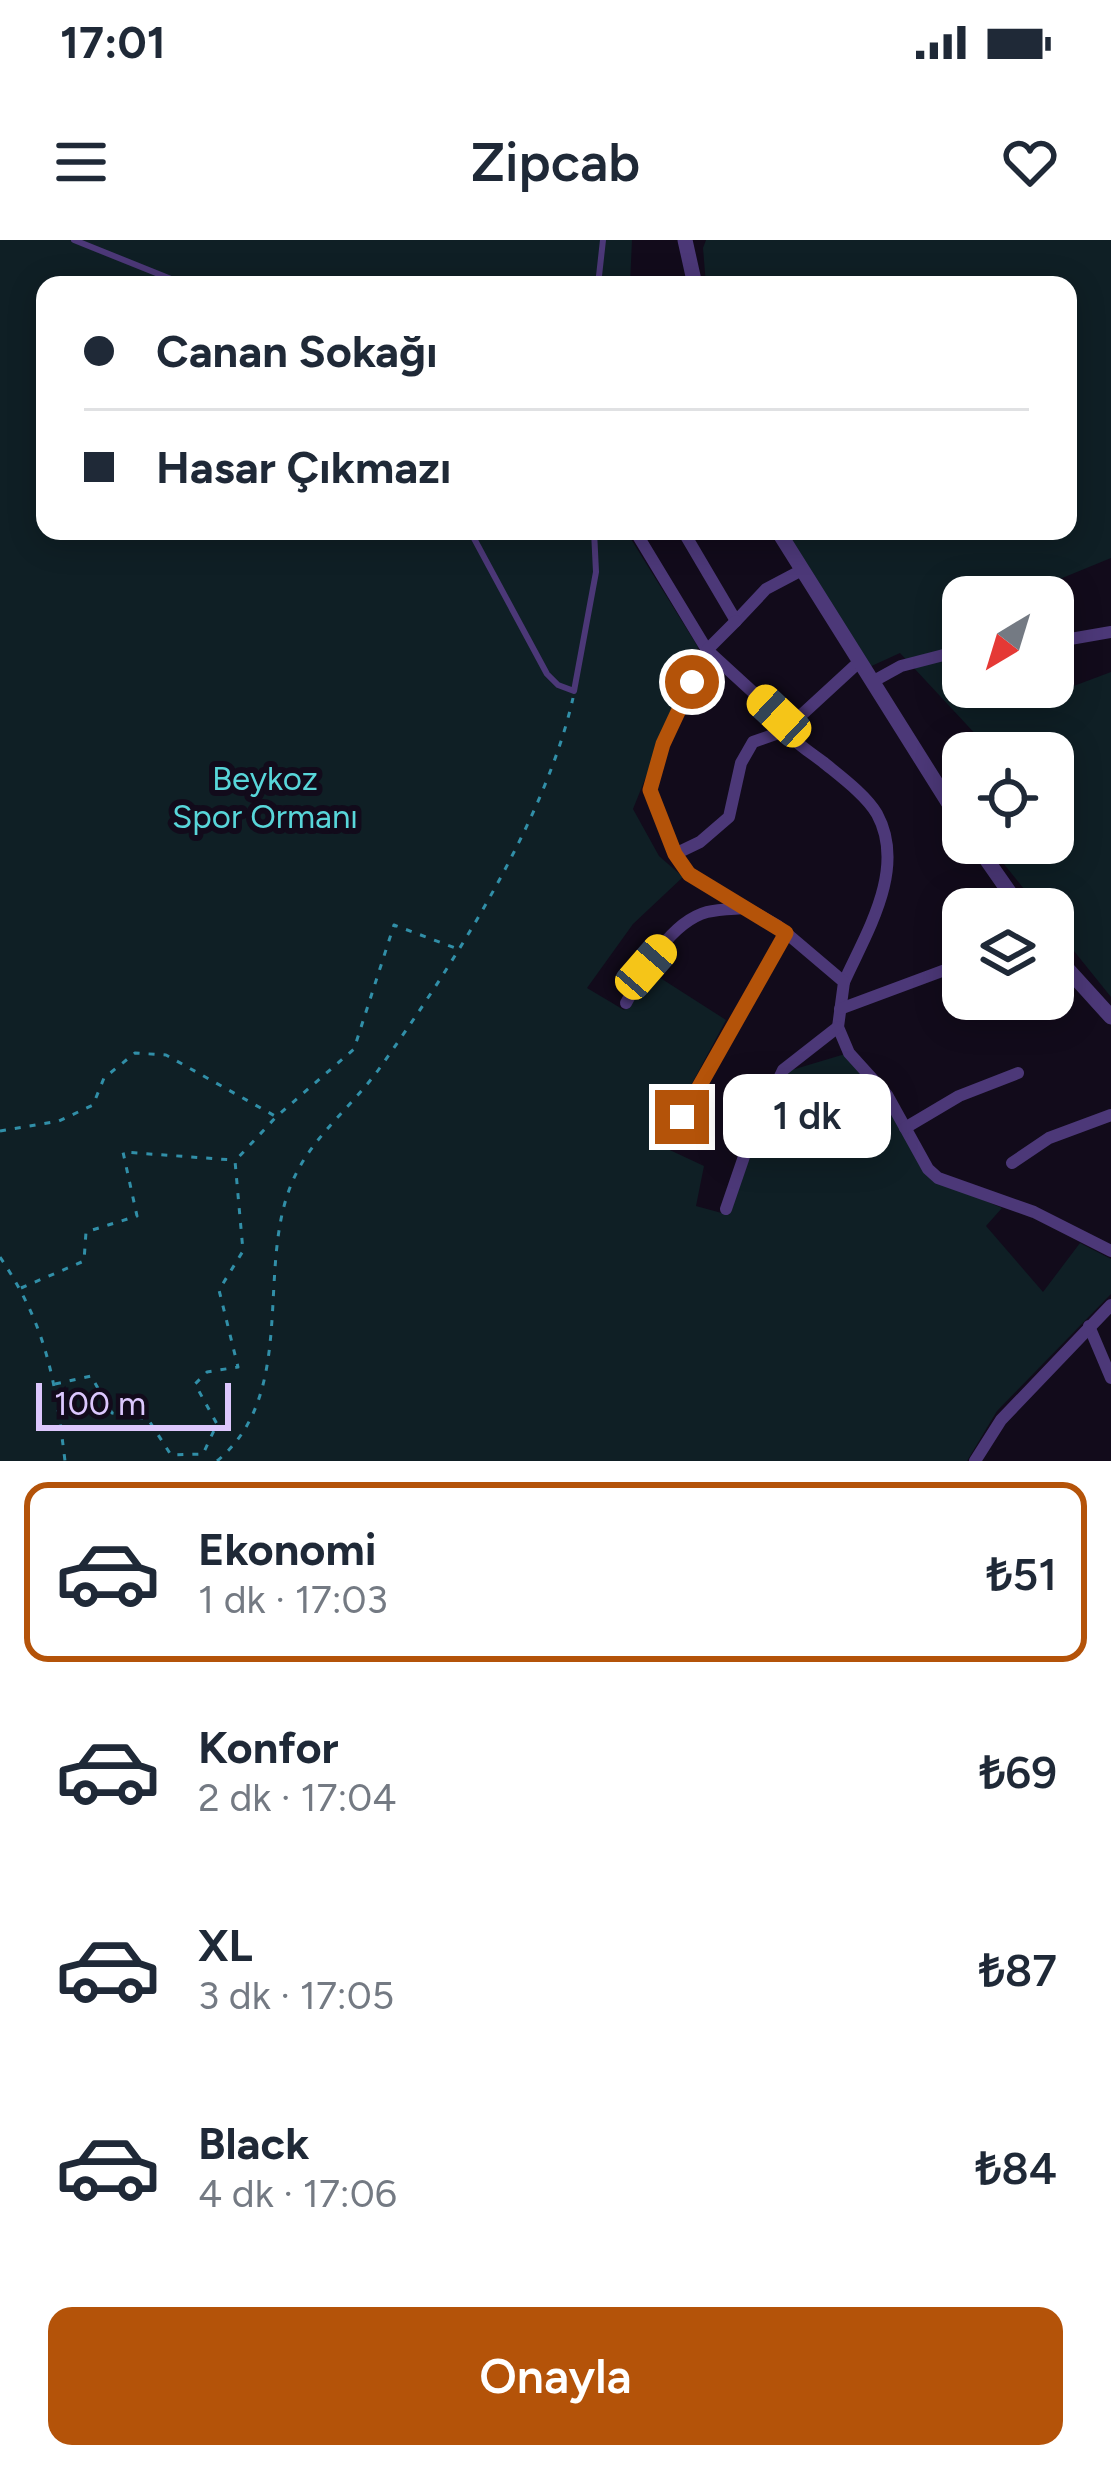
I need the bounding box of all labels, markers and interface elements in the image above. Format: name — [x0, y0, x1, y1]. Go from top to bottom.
text: 17:01 — [60, 15, 166, 69]
icon: menu — [48, 129, 114, 195]
icon: heart — [997, 129, 1063, 195]
text: Zipcab — [471, 130, 640, 195]
text: Canan Sokağı — [156, 324, 438, 378]
text: Hasar Çıkmazı — [156, 440, 452, 494]
north arrow — [942, 576, 1074, 708]
map controls — [942, 576, 1074, 1020]
route start — [665, 655, 719, 709]
car — [740, 678, 818, 754]
button: locate — [942, 732, 1074, 864]
park label: Beykoz Spor Ormanı — [172, 759, 358, 836]
button: layers — [942, 888, 1074, 1020]
car — [609, 928, 683, 1006]
callout: 1 dk — [724, 1075, 892, 1159]
route end — [655, 1090, 709, 1144]
text: 1 dk — [773, 1092, 841, 1139]
scale bar — [36, 1377, 231, 1430]
text: 100 m — [54, 1384, 146, 1423]
icon: car — [54, 1518, 162, 1626]
text: Ekonomi — [198, 1522, 376, 1576]
text: ₺51 — [986, 1547, 1057, 1601]
text: 1 dk · 17:03 — [198, 1576, 388, 1623]
icon: car — [54, 1716, 162, 1824]
text: Konfor — [198, 1720, 339, 1774]
text: ₺69 — [980, 1745, 1057, 1799]
text: 2 dk · 17:04 — [198, 1774, 397, 1821]
icon: car — [54, 1914, 162, 2022]
text: XL — [198, 1918, 253, 1972]
text: ₺87 — [979, 1943, 1057, 1997]
text: 3 dk · 17:05 — [198, 1972, 394, 2019]
icon: car — [54, 2112, 162, 2220]
text: Black — [198, 2116, 309, 2170]
text: ₺84 — [975, 2141, 1057, 2195]
text: 4 dk · 17:06 — [198, 2170, 397, 2217]
button: Onayla — [48, 2307, 1063, 2445]

